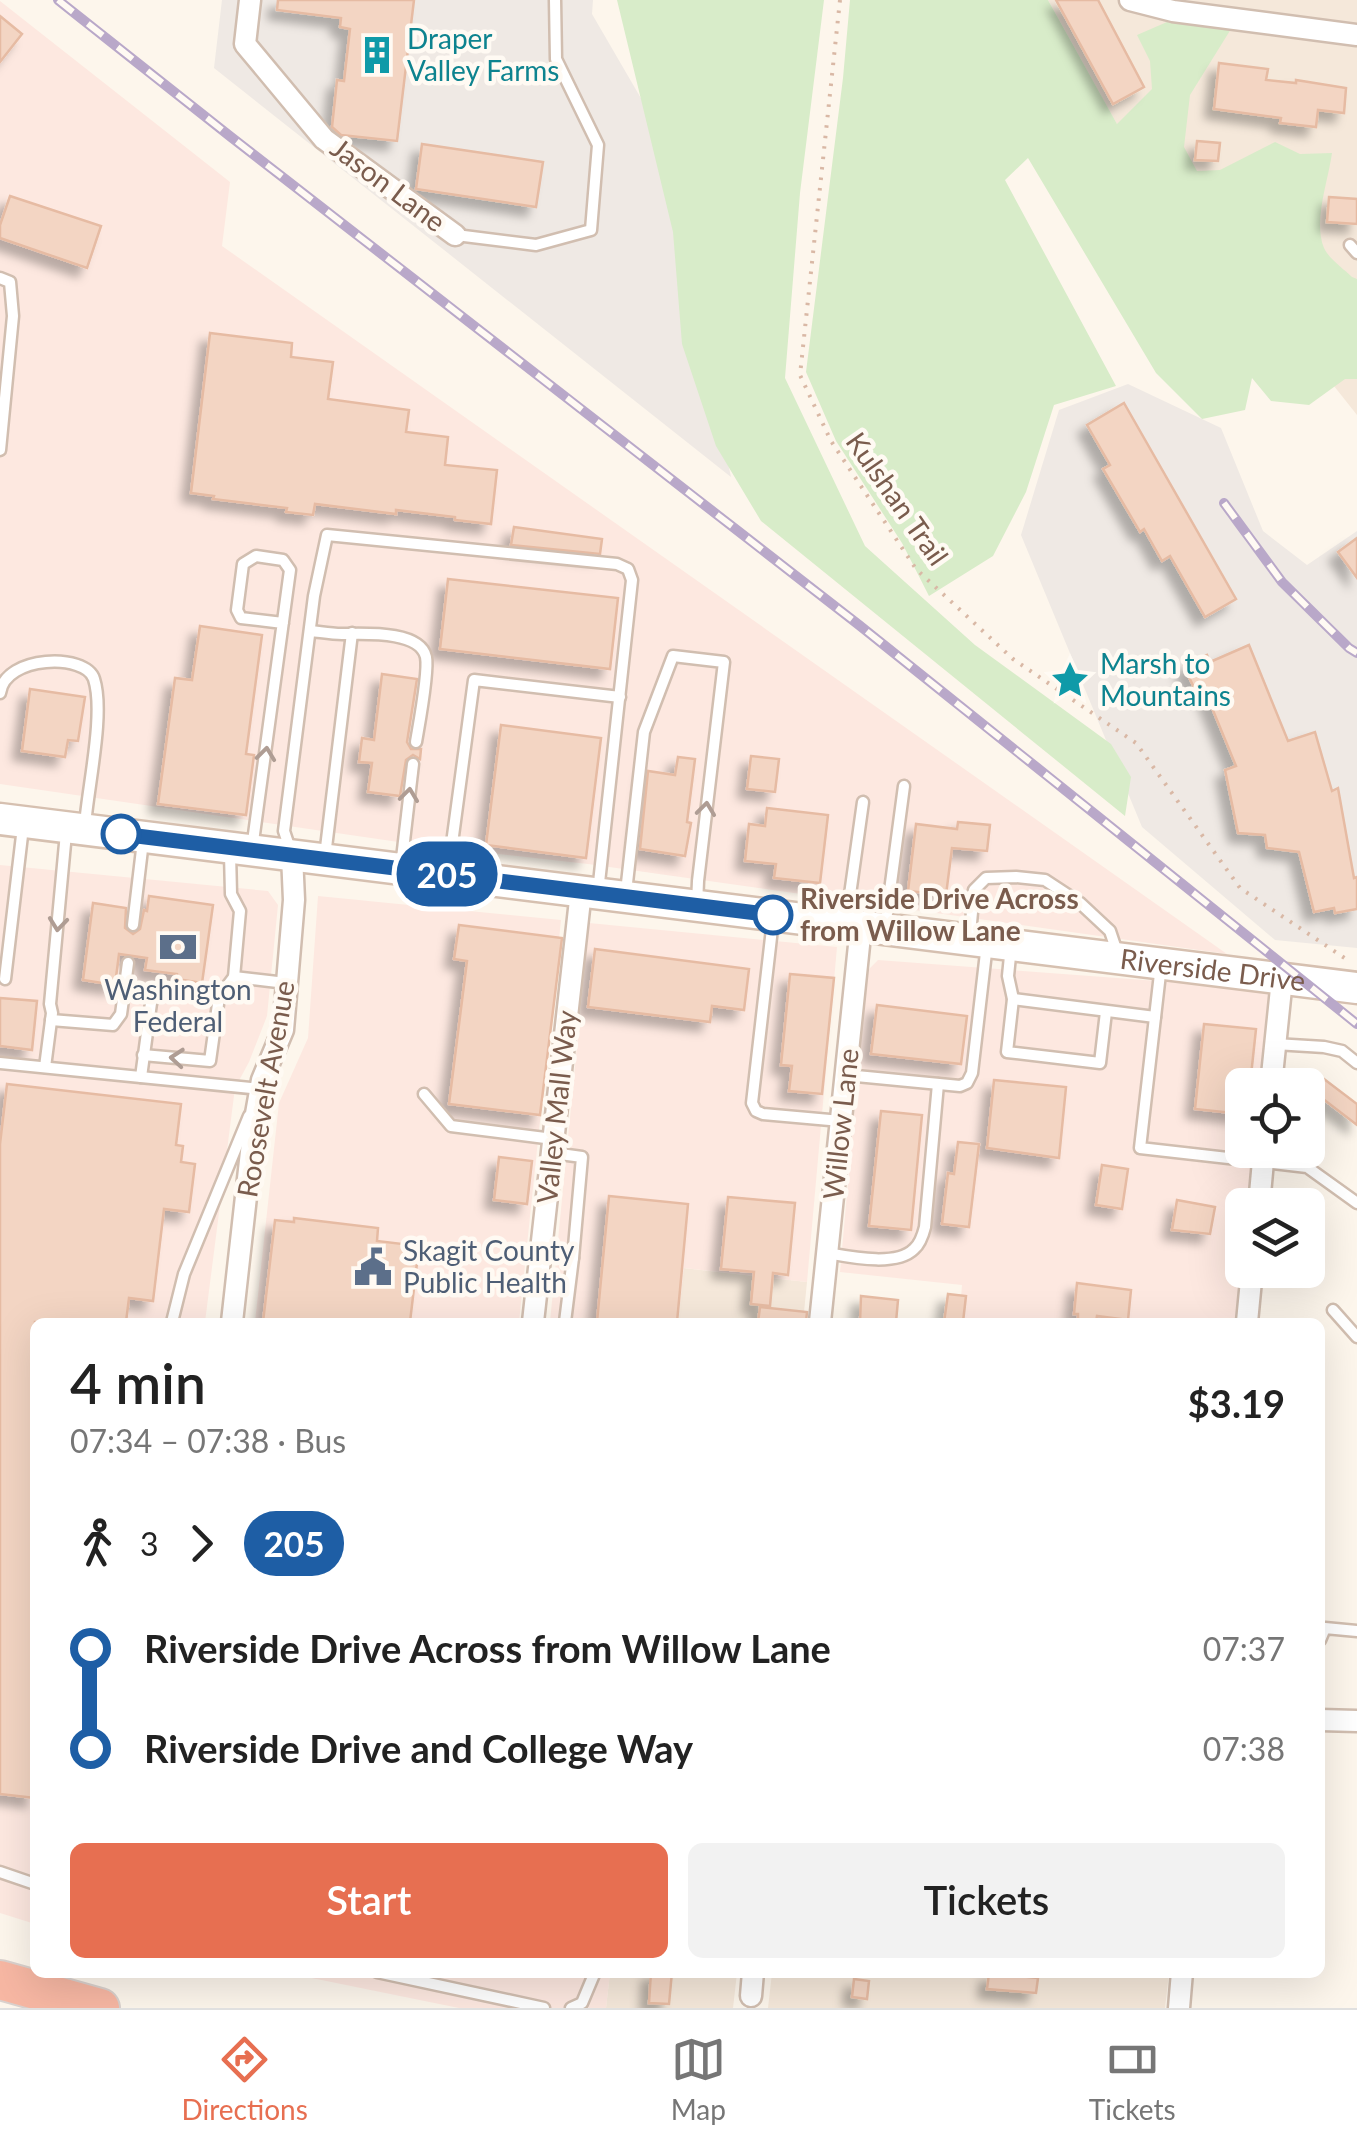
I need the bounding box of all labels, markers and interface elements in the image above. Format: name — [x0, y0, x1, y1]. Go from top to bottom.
place label: Draper Valley Farms — [407, 21, 559, 87]
building icon: Draper Valley Farms — [356, 34, 398, 76]
street label: Jason Lane — [325, 130, 453, 238]
street label: Kulshan Trail — [840, 425, 956, 571]
place label: Marsh to Mountains — [1100, 646, 1231, 712]
place icon: Marsh to Mountains — [1049, 659, 1091, 701]
one-way arrow — [254, 745, 275, 762]
one-way arrow — [398, 787, 419, 803]
one-way arrow — [695, 800, 716, 816]
unlabelled marker — [102, 815, 140, 853]
line badge: 205 — [390, 842, 504, 906]
text: 205 — [417, 853, 477, 895]
place label: Riverside Drive Across from Willow Lane — [800, 881, 1079, 947]
marker: Riverside Drive Across from Willow Lane — [754, 896, 792, 934]
one-way arrow — [47, 916, 69, 932]
bank icon: Washington Federal — [157, 926, 199, 968]
street label: Riverside Drive — [1118, 941, 1307, 997]
place label: Washington Federal — [104, 972, 252, 1038]
street label: Roosevelt Avenue — [229, 978, 301, 1200]
street label: Valley Mall Way — [529, 1008, 583, 1205]
street label: Willow Lane — [815, 1047, 865, 1201]
one-way arrow — [168, 1048, 184, 1070]
map controls — [1225, 1068, 1325, 1288]
button: locate — [1225, 1068, 1325, 1168]
button: layers — [1225, 1188, 1325, 1288]
place label: Skagit County Public Health — [403, 1233, 575, 1299]
public building icon: Skagit County Public Health — [352, 1246, 394, 1288]
text: 4 min — [70, 1350, 206, 1416]
text: $3.19 — [1188, 1380, 1285, 1426]
text: 07:34 – 07:38 · Bus — [70, 1421, 346, 1460]
icon: walk — [70, 1516, 125, 1571]
icon: forward — [174, 1516, 229, 1571]
text: 205 — [264, 1522, 324, 1564]
text: 3 — [140, 1524, 159, 1563]
text: Riverside Drive Across from Willow Lane — [144, 1625, 831, 1671]
text: 07:37 — [1203, 1629, 1285, 1668]
text: Riverside Drive and College Way — [144, 1725, 693, 1771]
text: 07:38 — [1203, 1729, 1285, 1768]
button: Start — [70, 1843, 668, 1958]
button: Tickets — [688, 1843, 1285, 1958]
tab: Directions — [181, 2032, 308, 2126]
tab: Map — [671, 2032, 726, 2126]
tab: Tickets — [1089, 2032, 1176, 2126]

